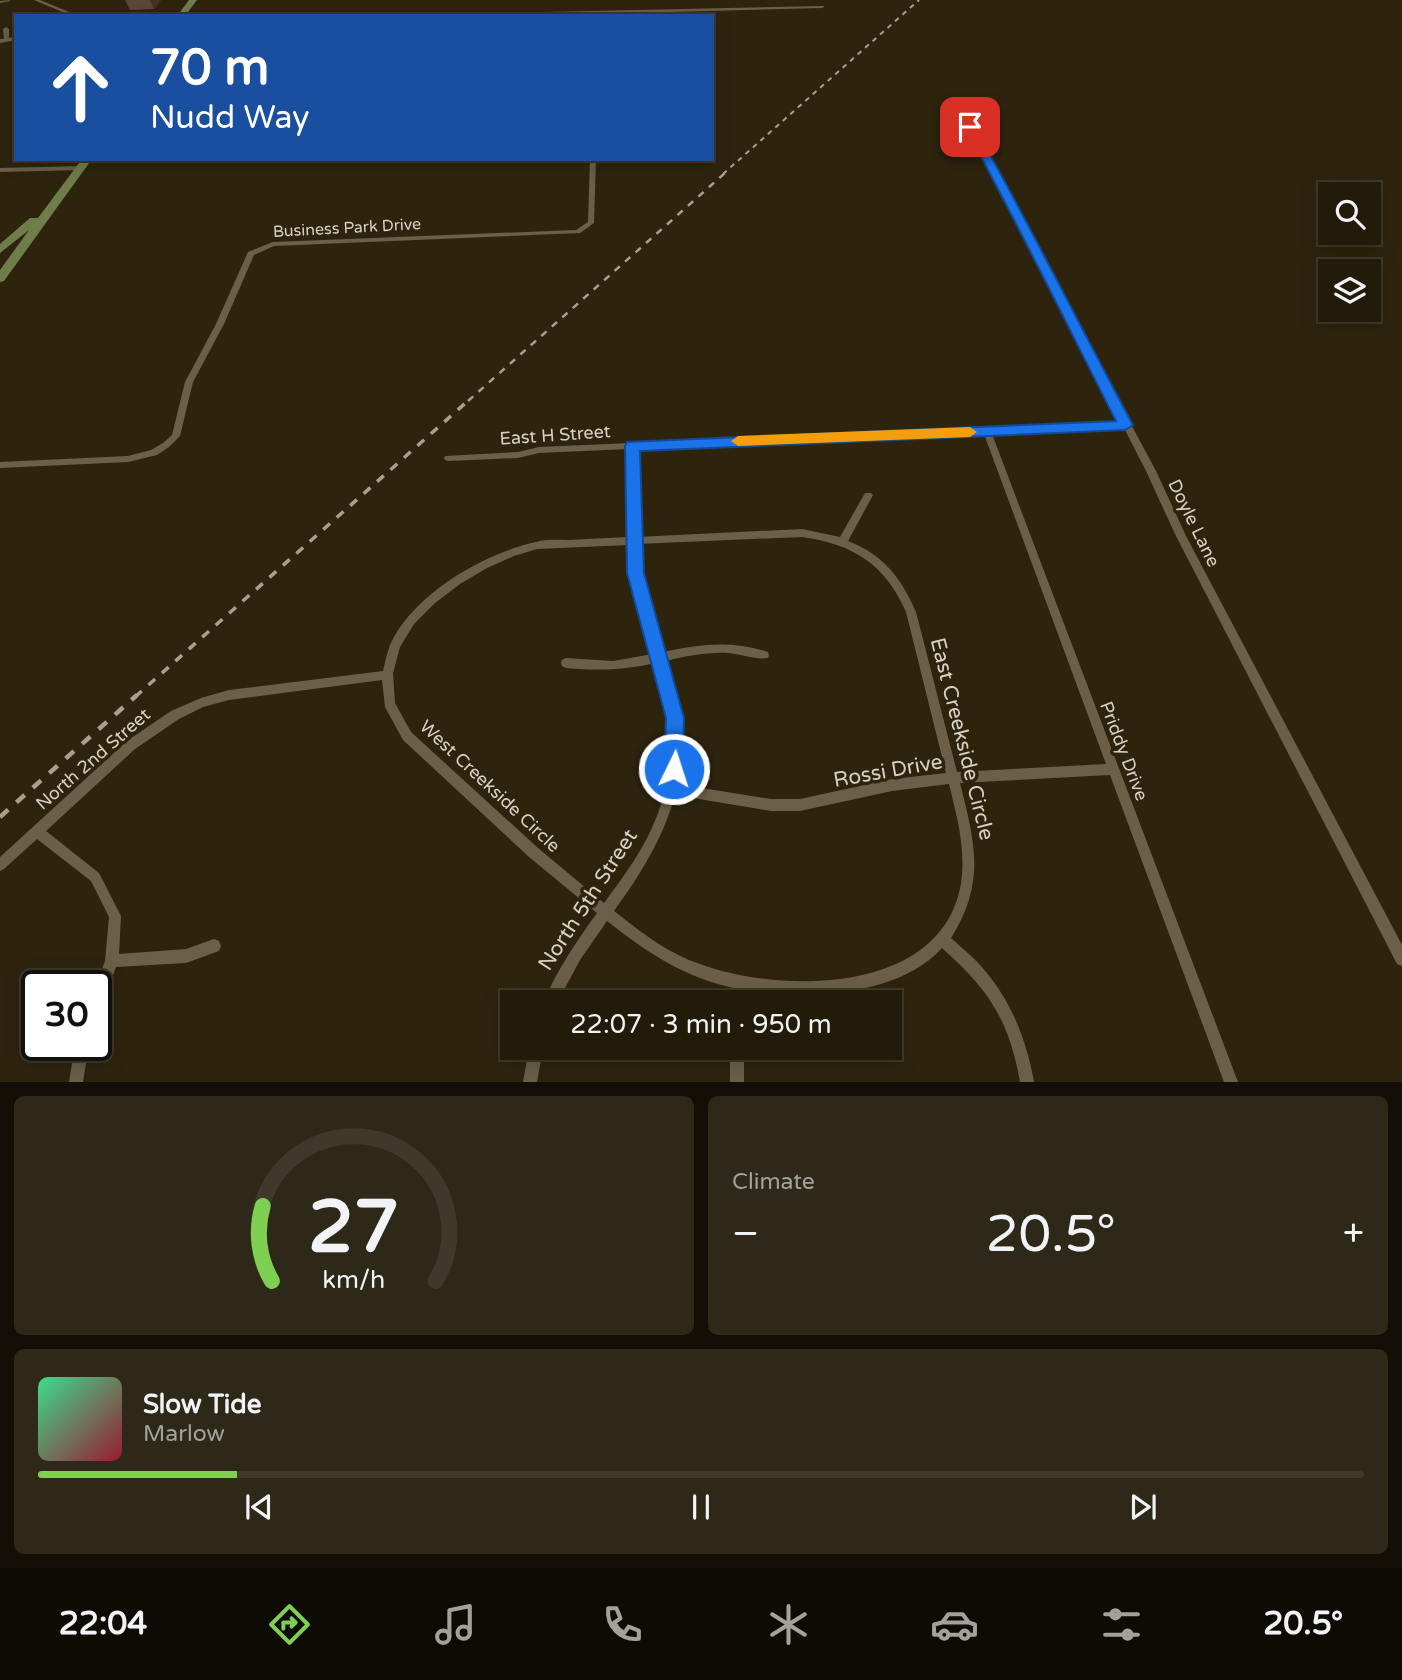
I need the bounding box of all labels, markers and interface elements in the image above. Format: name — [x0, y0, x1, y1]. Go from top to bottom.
text: 70 m — [150, 39, 269, 98]
icon: ahead — [35, 42, 126, 133]
pin — [940, 97, 1000, 157]
text: Nudd Way — [150, 99, 309, 137]
icon: arrive — [951, 108, 989, 146]
map controls — [1318, 182, 1381, 322]
button: search — [1318, 182, 1381, 245]
street label: Business Park Drive — [272, 214, 422, 242]
button: layers — [1318, 259, 1381, 322]
street label: East H Street — [499, 420, 611, 450]
street label: Doyle Lane — [1163, 476, 1225, 570]
street label: East Creekside Circle — [925, 635, 999, 843]
street label: Priddy Drive — [1095, 698, 1153, 804]
street label: North 2nd Street — [31, 703, 155, 815]
street label: West Creekside Circle — [415, 715, 565, 857]
position arrow — [637, 732, 711, 806]
street label: Rossi Drive — [832, 749, 945, 793]
street label: North 5th Street — [533, 825, 643, 975]
speed limit sign: 30 — [21, 970, 112, 1061]
text: 22:07 · 3 min · 950 m — [570, 1009, 832, 1040]
text: Climate — [732, 1168, 815, 1196]
text: 27 — [308, 1185, 400, 1273]
text: 20.5° — [986, 1203, 1116, 1266]
text: − — [732, 1211, 759, 1257]
text: + — [1343, 1211, 1364, 1257]
text: km/h — [323, 1265, 385, 1295]
text: Slow Tide — [143, 1389, 261, 1420]
text: Marlow — [143, 1420, 225, 1448]
icon: previous — [240, 1488, 278, 1526]
icon: pause — [682, 1488, 720, 1526]
icon: next — [1124, 1488, 1162, 1526]
icon: directions — [265, 1600, 314, 1649]
icon: music — [431, 1600, 480, 1649]
icon: phone — [598, 1600, 647, 1649]
icon: climate — [764, 1600, 813, 1649]
icon: car — [930, 1600, 979, 1649]
icon: filters — [1097, 1600, 1146, 1649]
text: 22:04 — [59, 1605, 147, 1643]
text: 20.5° — [1263, 1605, 1343, 1643]

